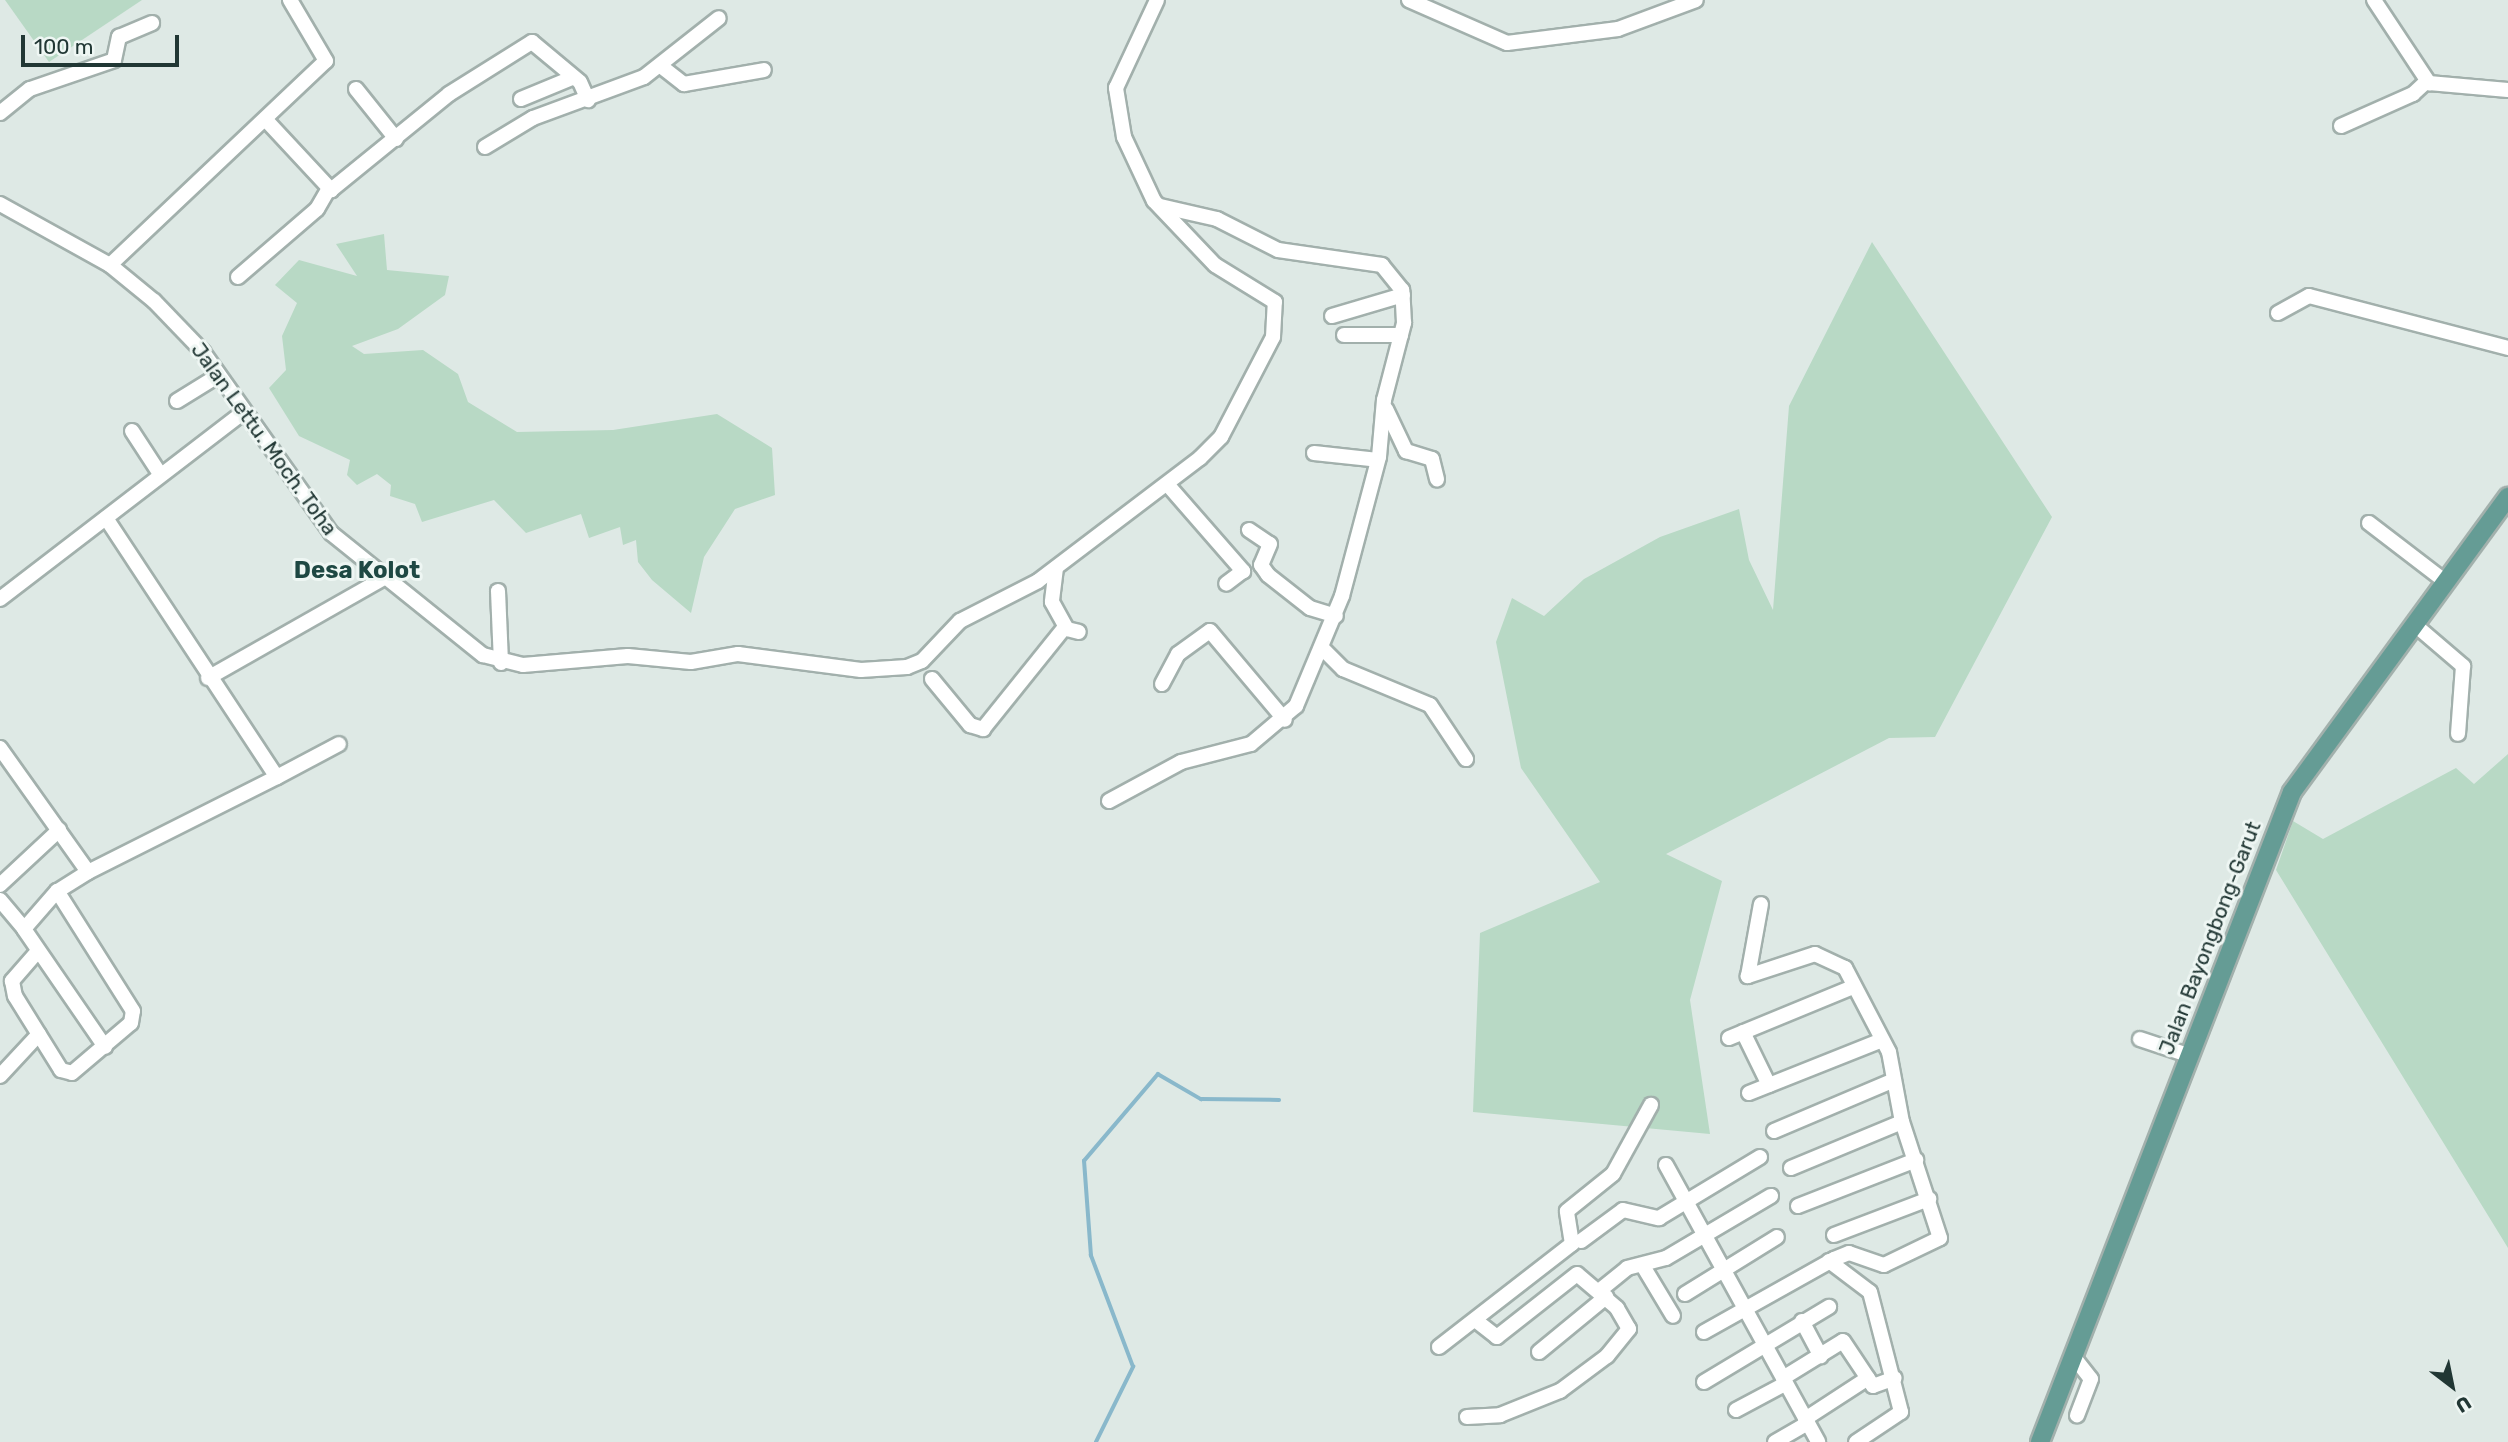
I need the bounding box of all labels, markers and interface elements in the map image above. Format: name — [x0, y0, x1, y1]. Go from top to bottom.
scale bar — [24, 21, 182, 65]
text: 100 m — [34, 34, 93, 59]
street label: Jalan Lettu. Moch. Toha — [186, 338, 342, 540]
district label: Desa Kolot — [294, 557, 420, 585]
street label: Jalan Bayongbong-Garut — [2154, 818, 2266, 1058]
north arrow — [2417, 1351, 2487, 1421]
text: U — [2451, 1391, 2475, 1418]

